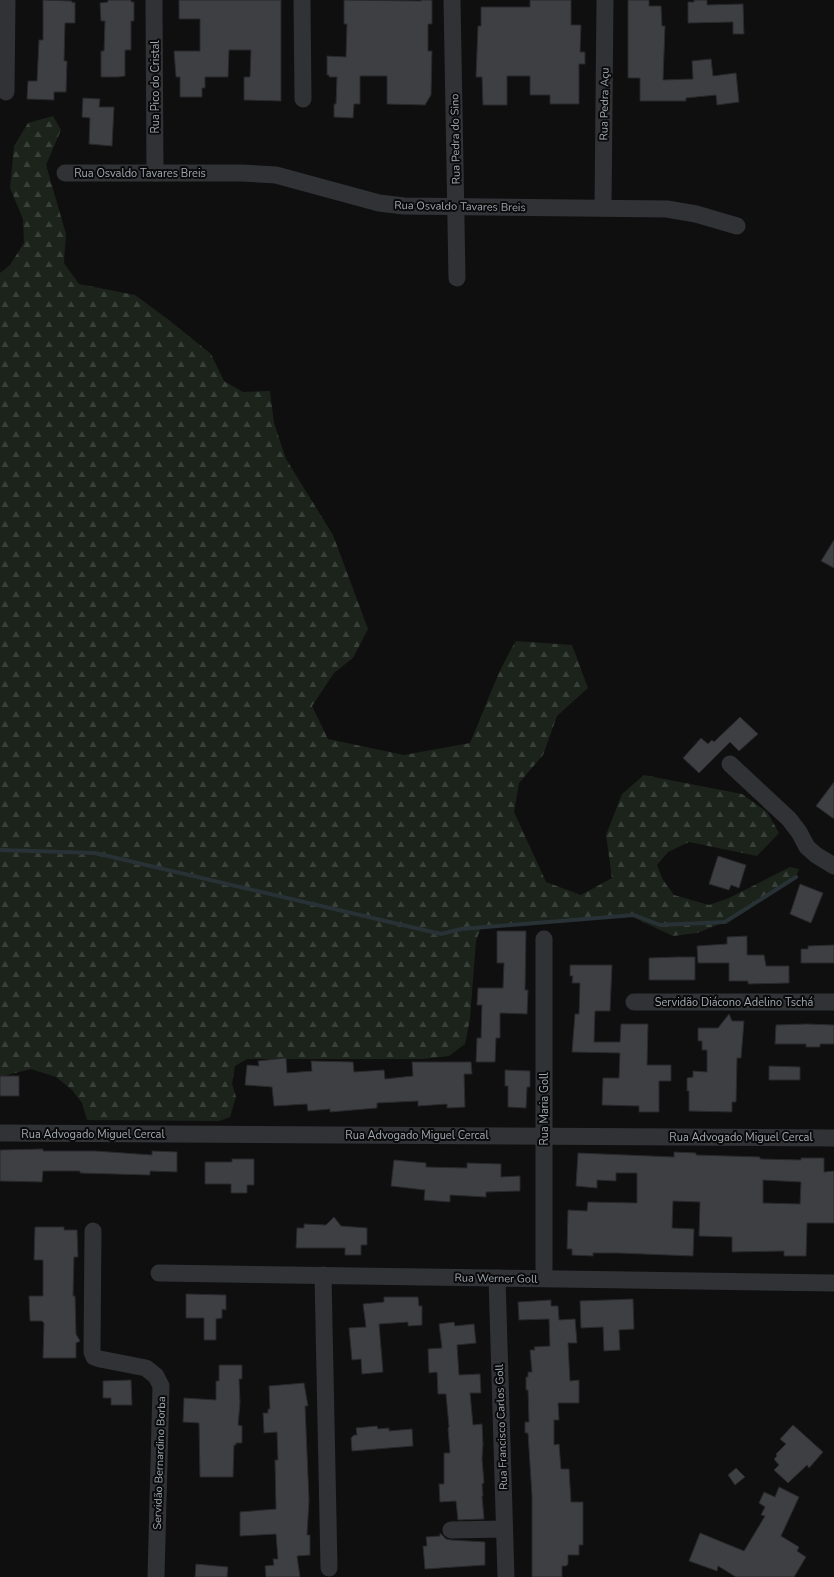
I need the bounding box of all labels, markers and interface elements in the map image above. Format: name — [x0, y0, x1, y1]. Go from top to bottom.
street label: Rua Pico do Cristal — [148, 40, 163, 134]
street label: Rua Pedra Açu — [596, 67, 613, 141]
street label: Rua Pedra do Sino — [447, 93, 464, 184]
street label: Rua Osvaldo Tavares Breis — [74, 166, 206, 181]
street label: Rua Osvaldo Tavares Breis — [394, 198, 526, 215]
street label: Servidão Diácono Adelino Tschá — [655, 995, 813, 1010]
street label: Rua Maria Goll — [537, 1072, 552, 1146]
street label: Rua Advogado Miguel Cercal — [21, 1127, 165, 1142]
street label: Rua Advogado Miguel Cercal — [345, 1128, 489, 1143]
street label: Rua Advogado Miguel Cercal — [669, 1130, 813, 1145]
street label: Rua Werner Goll — [454, 1270, 538, 1287]
street label: Rua Francisco Carlos Goll — [492, 1363, 511, 1490]
street label: Servidão Bernardino Borba — [150, 1396, 169, 1530]

